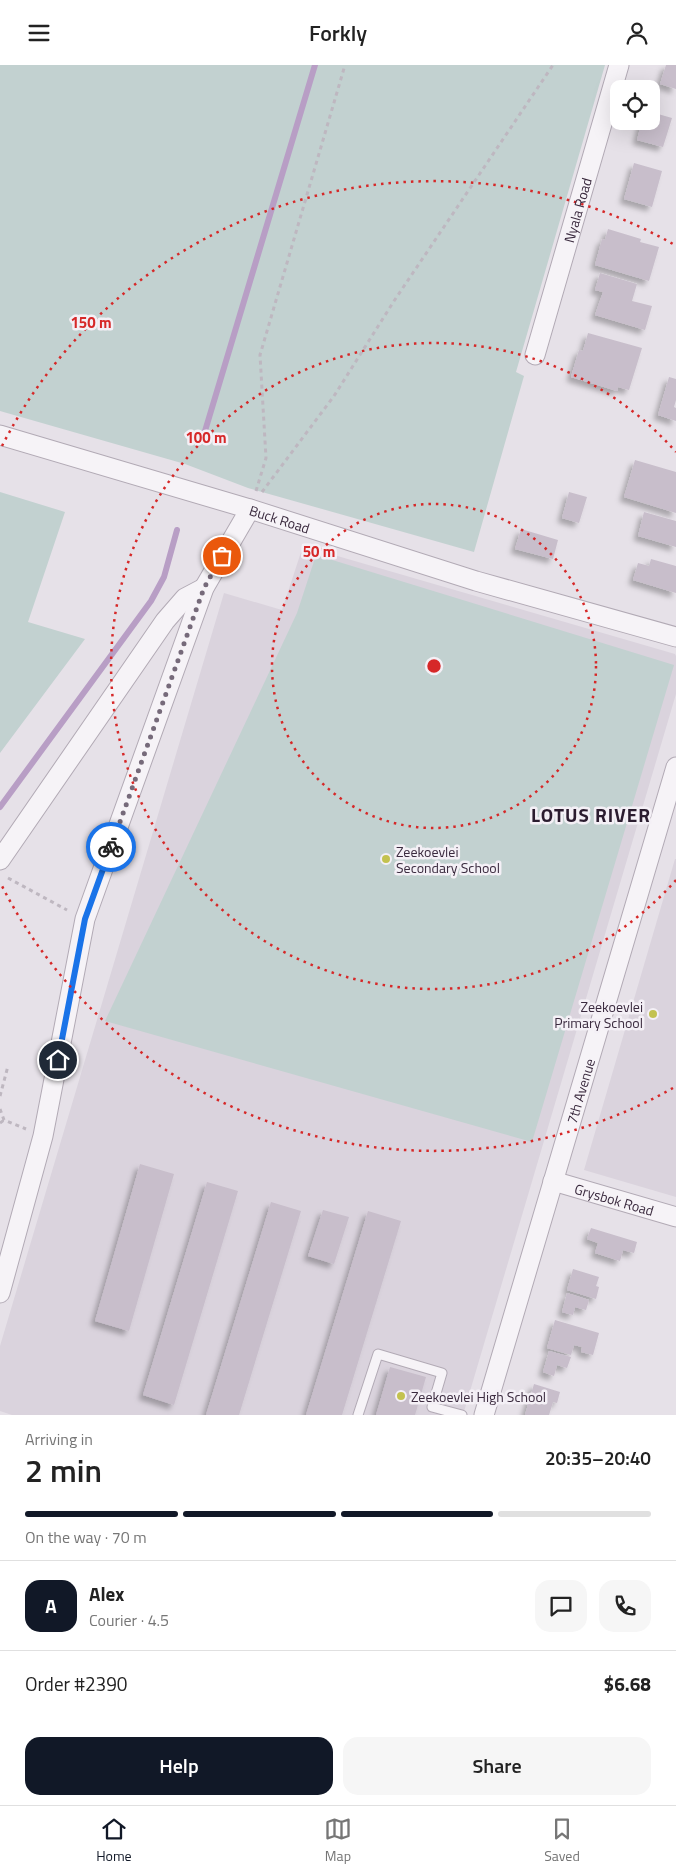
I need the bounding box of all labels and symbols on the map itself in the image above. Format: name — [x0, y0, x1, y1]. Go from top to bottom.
street label: Nyala Road — [558, 175, 596, 245]
text: 150 m — [70, 311, 112, 334]
text: 100 m — [185, 426, 227, 449]
street label: Buck Road — [247, 499, 313, 538]
pin — [201, 535, 243, 577]
text: 50 m — [303, 540, 335, 563]
centre of rings — [425, 657, 443, 675]
district label: LOTUS RIVER — [531, 800, 651, 829]
courier — [86, 822, 136, 872]
place label: Zeekoevlei Secondary School — [396, 841, 500, 878]
marker: Zeekoevlei Secondary School — [380, 853, 392, 865]
place label: Zeekoevlei Primary School — [554, 996, 643, 1033]
marker: Zeekoevlei Primary School — [647, 1008, 659, 1020]
pin — [37, 1039, 79, 1081]
street label: 7th Avenue — [560, 1056, 600, 1126]
street label: Grysbok Road — [572, 1177, 657, 1221]
place label: Zeekoevlei High School — [411, 1386, 546, 1407]
marker: Zeekoevlei High School — [395, 1390, 407, 1402]

